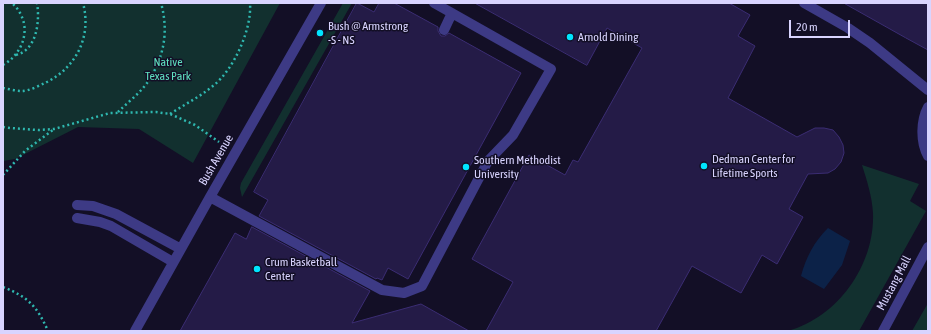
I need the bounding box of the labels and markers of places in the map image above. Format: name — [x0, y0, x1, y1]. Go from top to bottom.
place label: Bush @ Armstrong -S - NS — [328, 19, 408, 47]
marker: Bush @ Armstrong -S - NS — [315, 28, 325, 38]
place label: Arnold Dining — [578, 30, 638, 44]
marker: Arnold Dining — [565, 32, 575, 42]
place label: Dedman Center for Lifetime Sports — [712, 152, 795, 180]
place label: Southern Methodist University — [474, 153, 561, 181]
marker: Dedman Center for Lifetime Sports — [699, 161, 709, 171]
marker: Southern Methodist University — [461, 162, 471, 172]
place label: Crum Basketball Center — [265, 255, 337, 283]
marker: Crum Basketball Center — [252, 264, 262, 274]

